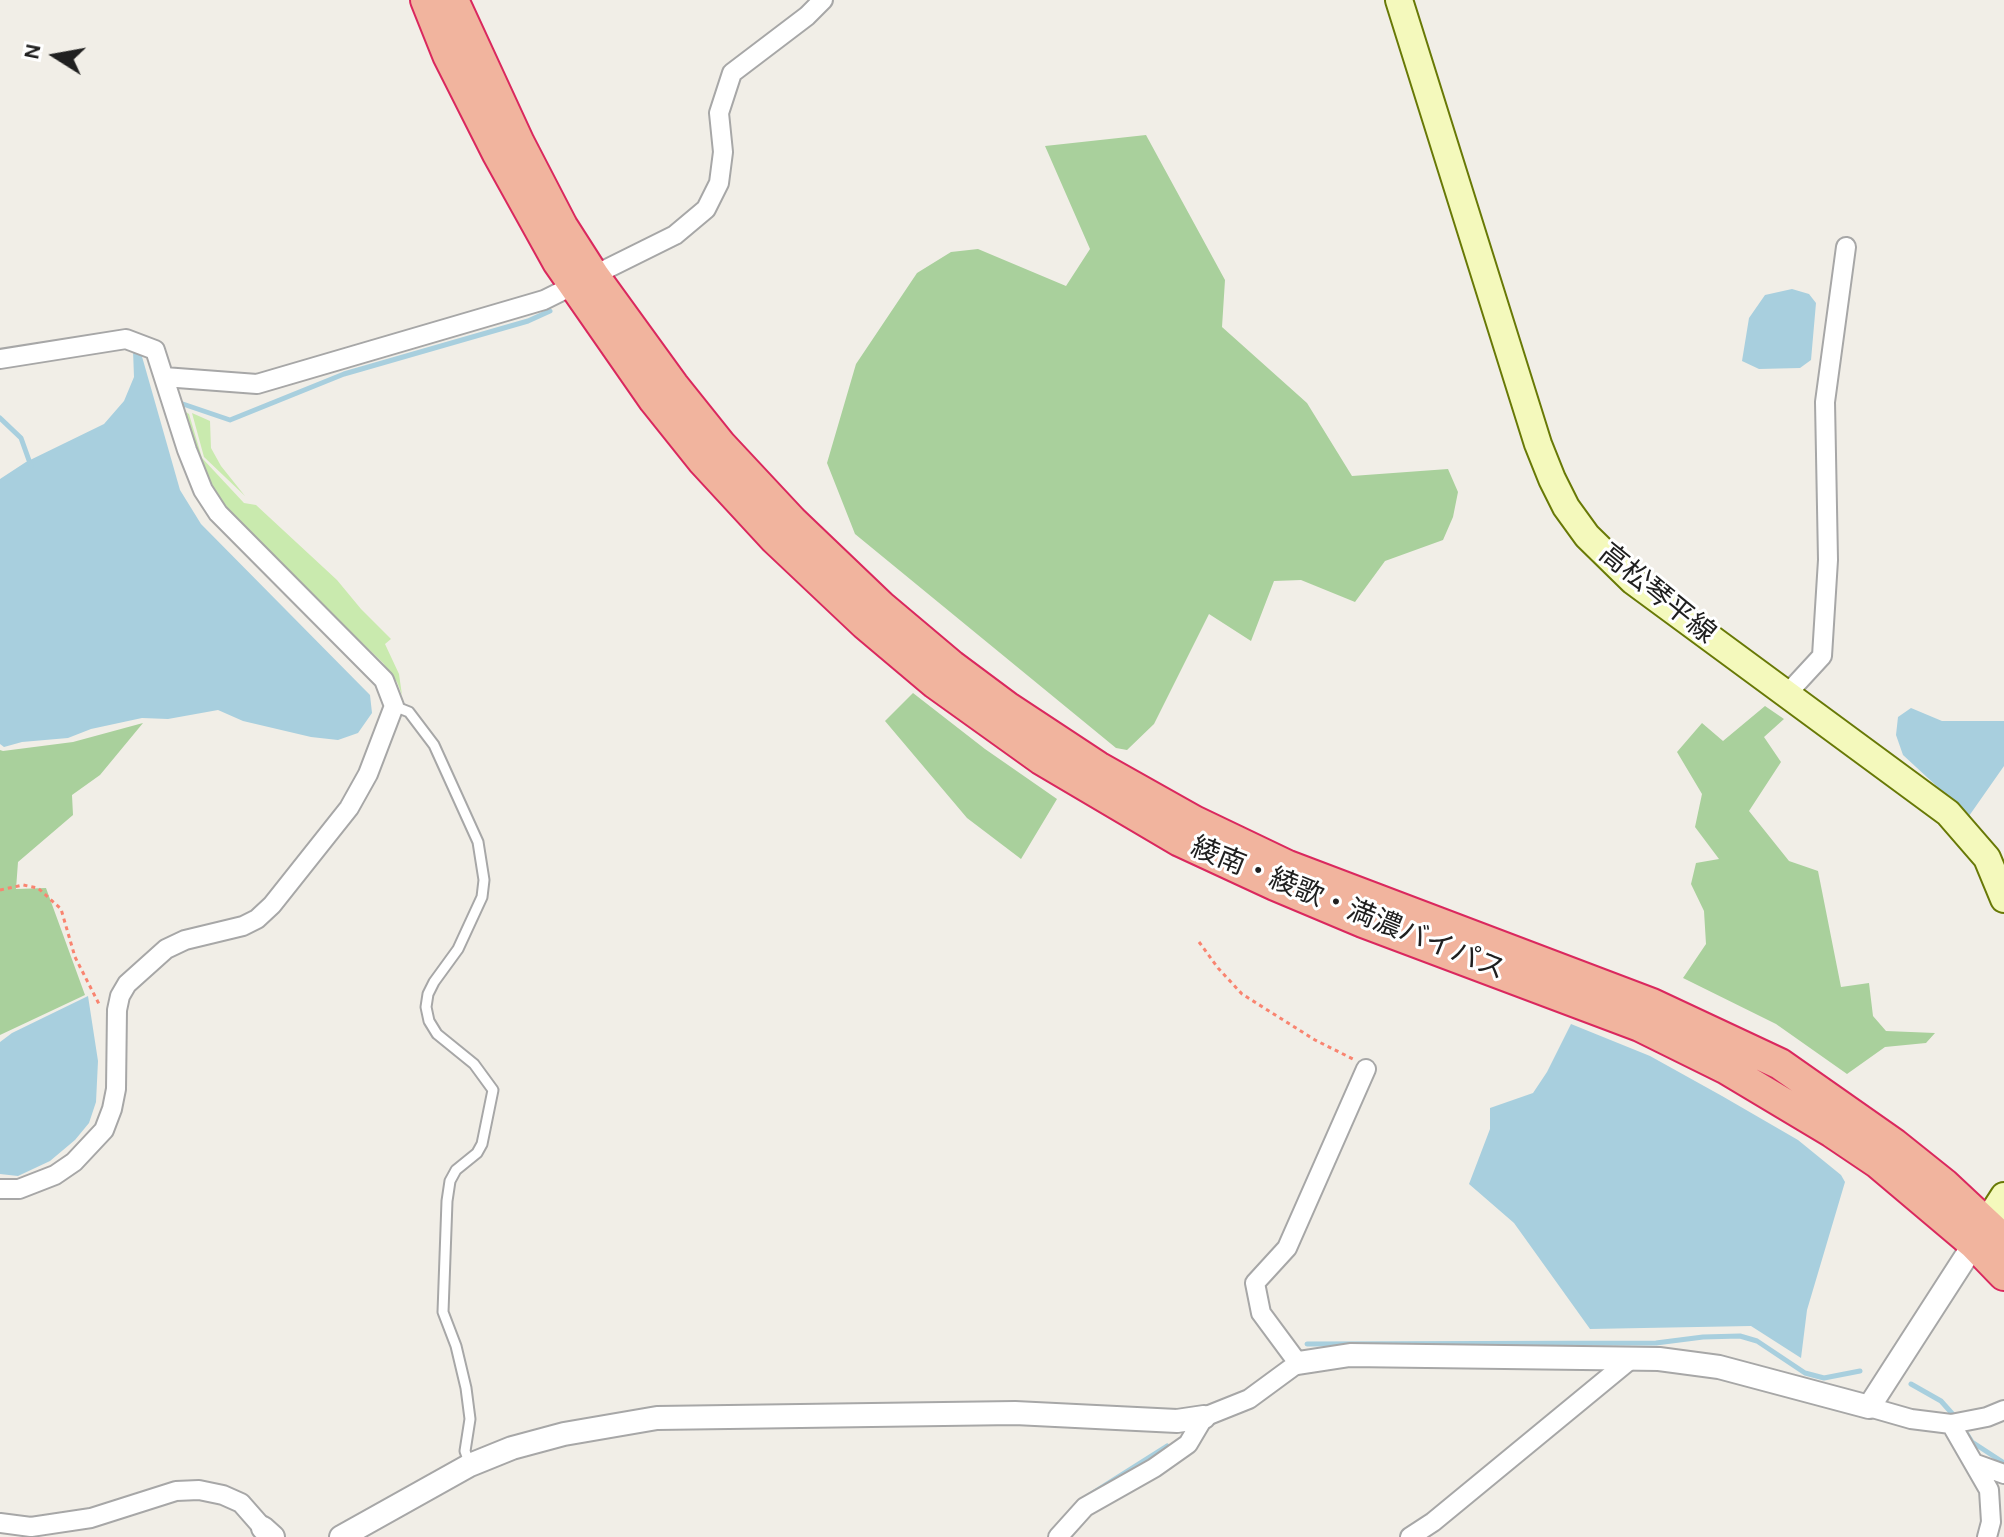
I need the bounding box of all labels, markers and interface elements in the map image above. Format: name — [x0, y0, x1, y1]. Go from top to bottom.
north arrow — [16, 16, 96, 96]
text: N — [18, 41, 47, 62]
street label: 高松琴平線 — [1592, 537, 1722, 651]
street label: 綾南・綾歌・満濃バイパス — [1186, 830, 1510, 988]

